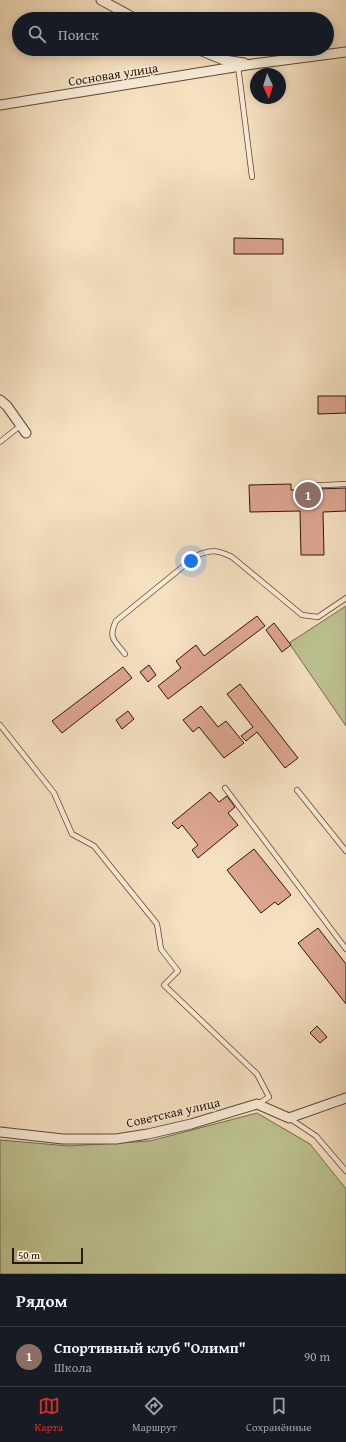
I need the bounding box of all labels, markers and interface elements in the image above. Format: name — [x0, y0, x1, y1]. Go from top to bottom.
search box — [12, 12, 334, 56]
icon: search — [26, 23, 48, 45]
text: Поиск — [58, 24, 99, 45]
street label: Сосновая улица — [67, 58, 160, 91]
north arrow — [250, 68, 286, 104]
pin: 1 — [295, 480, 321, 510]
your location — [181, 551, 201, 571]
street label: Советская улица — [124, 1092, 223, 1133]
scale bar — [12, 1246, 83, 1265]
text: 50 m — [18, 1247, 40, 1263]
text: Рядом — [16, 1288, 67, 1313]
text: Спортивный клуб "Олимп" — [54, 1337, 246, 1358]
text: 1 — [26, 1347, 32, 1366]
text: 90 m — [304, 1347, 330, 1366]
text: Школа — [54, 1358, 92, 1377]
tab: Карта — [34, 1395, 63, 1435]
tab: Маршрут — [132, 1395, 177, 1435]
tab: Сохранённые — [246, 1395, 311, 1435]

